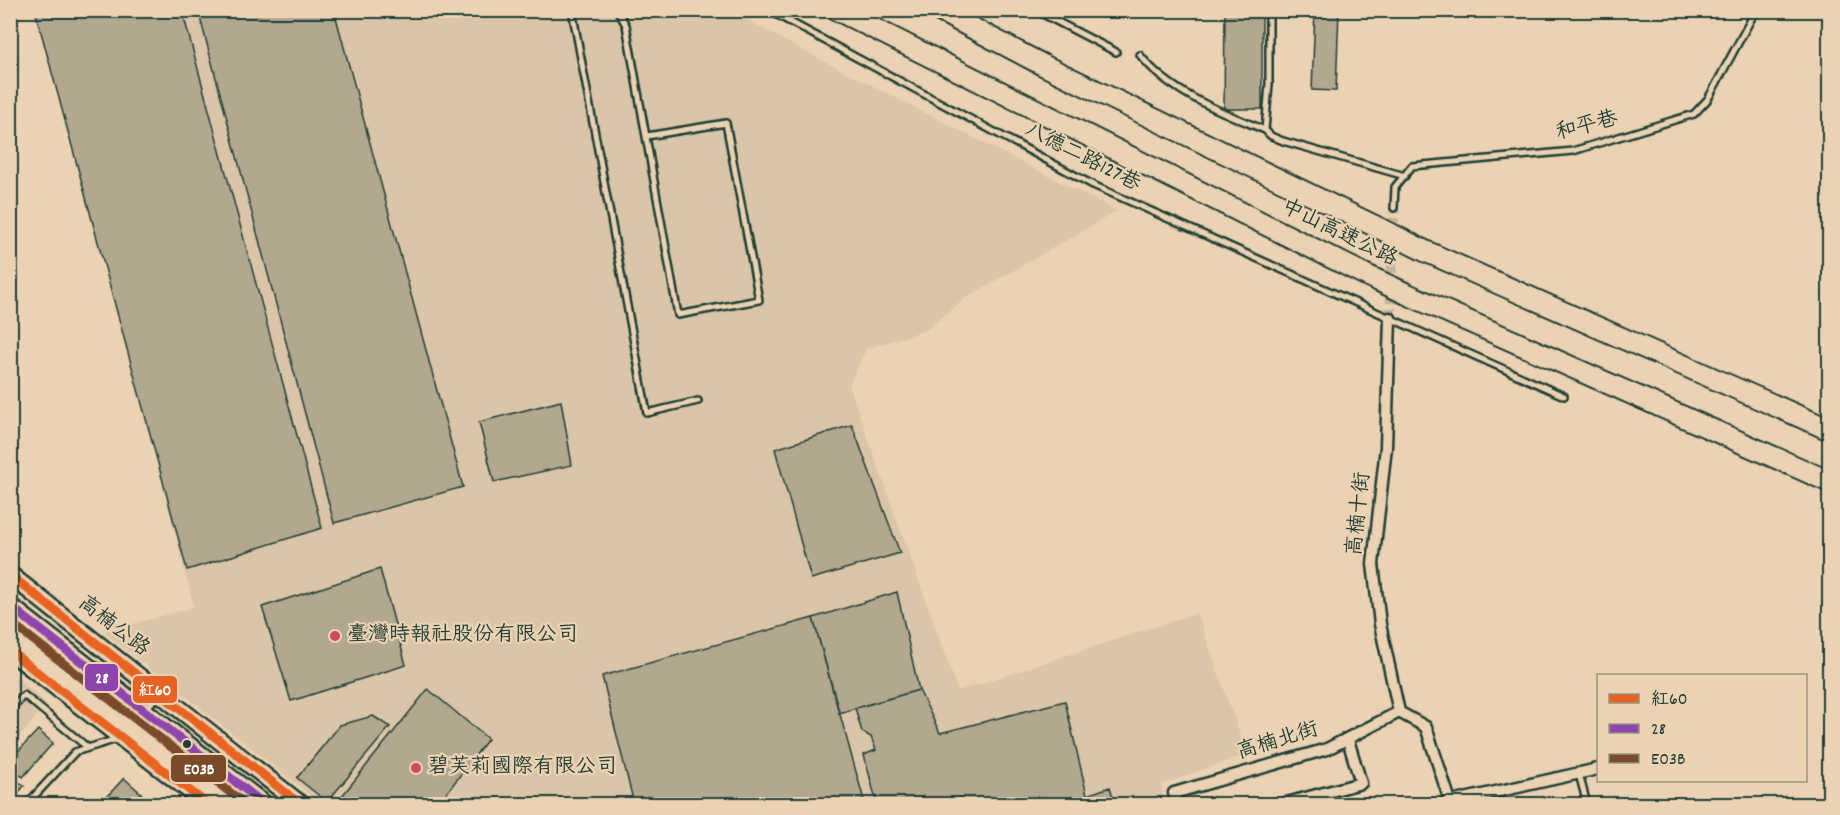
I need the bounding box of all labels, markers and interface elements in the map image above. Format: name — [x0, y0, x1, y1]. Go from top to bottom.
street label: 和平巷 — [1553, 105, 1621, 149]
street label: 八德二路127巷 — [1019, 116, 1145, 200]
street label: 中山高速公路 — [1276, 193, 1402, 275]
street label: 高楠十街 — [1341, 471, 1379, 557]
street label: 高楠公路 — [71, 589, 155, 665]
place label: 臺灣時報社股份有限公司 — [347, 621, 578, 651]
marker: 臺灣時報社股份有限公司 — [328, 629, 342, 643]
line badge: 28 — [84, 663, 119, 692]
text: 28 — [95, 668, 109, 691]
legend — [1597, 674, 1807, 782]
line badge: 紅60 — [132, 675, 178, 704]
text: 紅60 — [139, 680, 171, 703]
text: 紅60 — [1651, 688, 1688, 713]
street label: 高楠北街 — [1233, 715, 1323, 769]
text: 28 — [1651, 718, 1666, 743]
unlabelled marker — [181, 738, 193, 750]
text: E03B — [1651, 748, 1686, 773]
place label: 碧芙莉國際有限公司 — [428, 753, 617, 783]
line badge: E03B — [170, 754, 227, 783]
text: E03B — [184, 759, 215, 782]
marker: 碧芙莉國際有限公司 — [409, 761, 423, 775]

